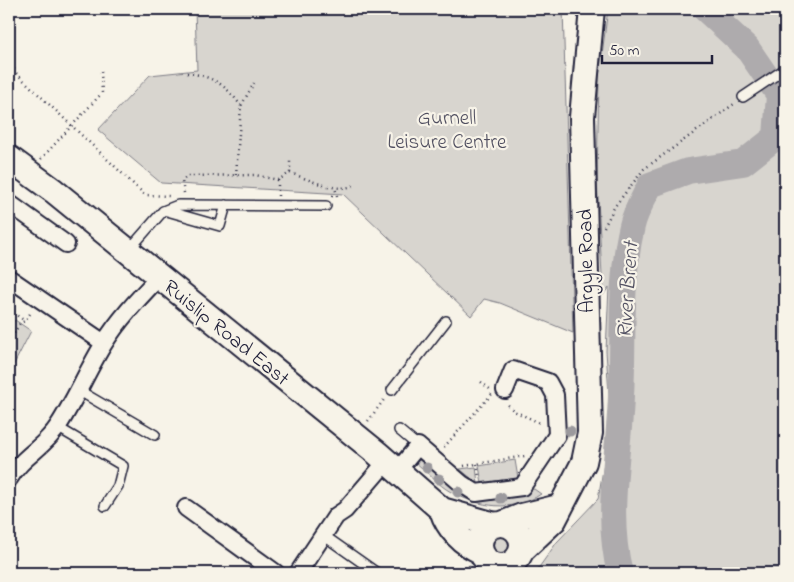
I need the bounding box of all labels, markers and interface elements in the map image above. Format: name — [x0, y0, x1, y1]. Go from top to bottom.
scale bar — [602, 32, 712, 64]
text: 50 m — [609, 40, 640, 62]
park label: Gurnell Leisure Centre — [387, 104, 507, 158]
street label: Argyle Road — [571, 208, 605, 313]
water label: River Brent — [610, 238, 649, 340]
street label: Ruislip Road East — [156, 273, 295, 394]

